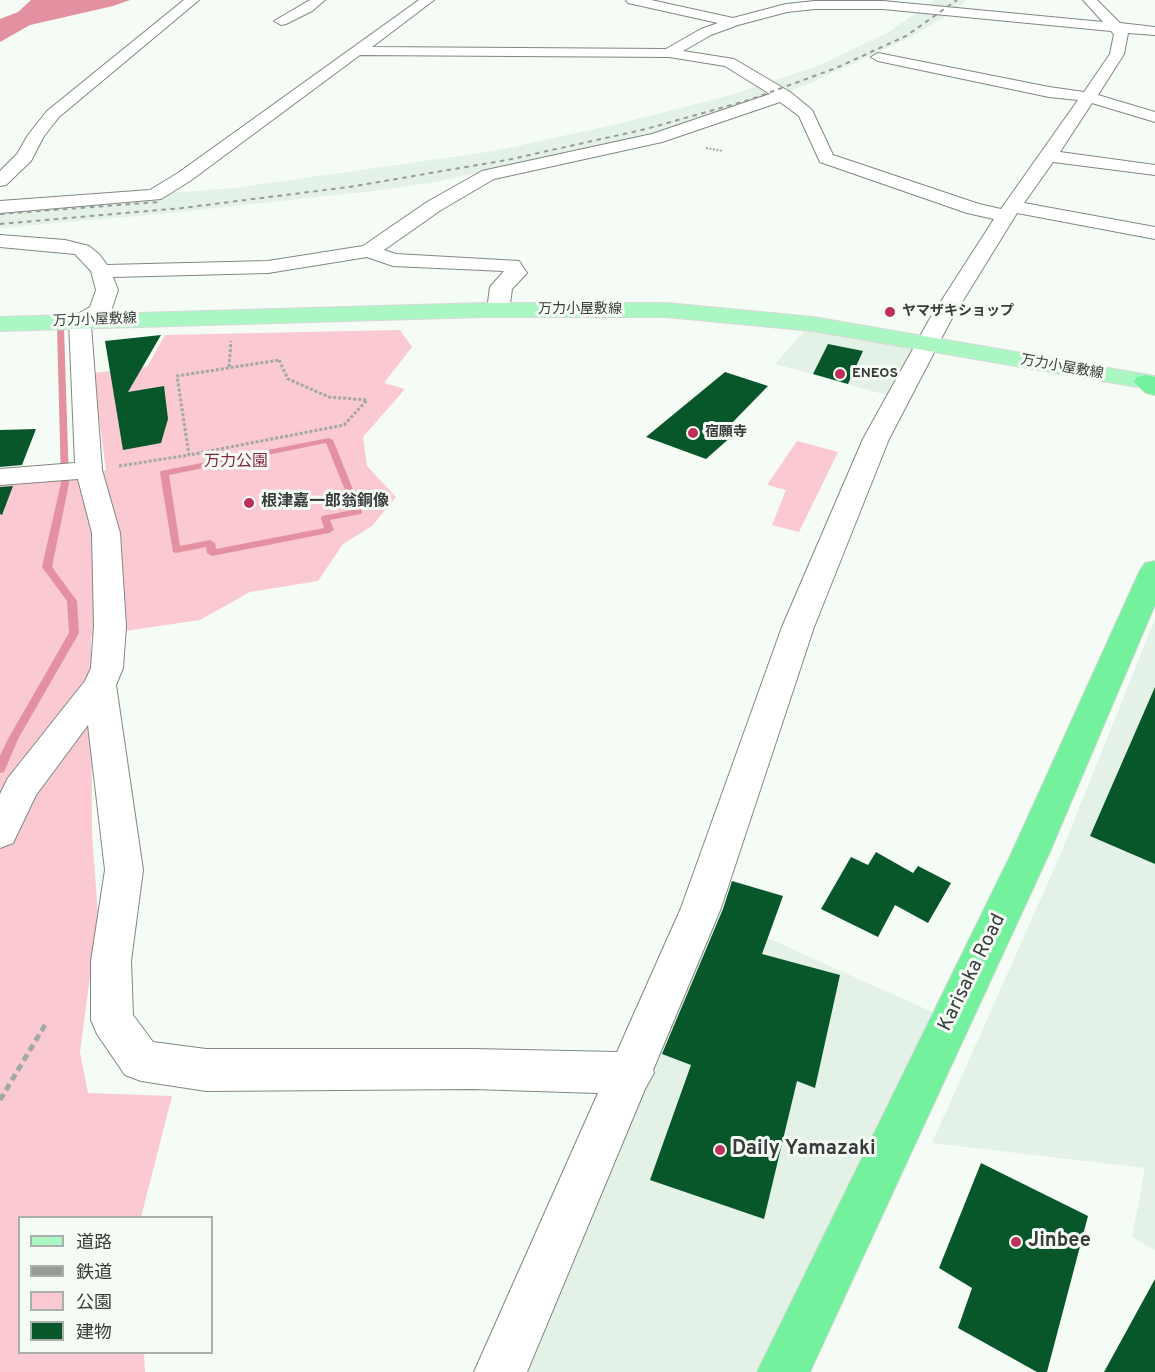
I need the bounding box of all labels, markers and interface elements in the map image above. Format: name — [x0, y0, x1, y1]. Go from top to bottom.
street label: 万力小屋敷線 — [538, 302, 622, 318]
place label: ヤマザキショップ — [902, 304, 1014, 320]
marker: ヤマザキショップ — [883, 305, 897, 319]
street label: 万力小屋敷線 — [53, 311, 137, 331]
street label: 万力小屋敷線 — [1019, 352, 1105, 384]
place label: ENEOS — [852, 366, 898, 382]
marker: ENEOS — [833, 367, 847, 381]
place label: 宿願寺 — [705, 425, 747, 441]
marker: 宿願寺 — [686, 426, 700, 440]
park label: 万力公園 — [204, 453, 268, 473]
place label: 根津嘉一郎翁銅像 — [261, 493, 389, 513]
marker: 根津嘉一郎翁銅像 — [242, 496, 256, 510]
street label: Karisaka Road — [934, 910, 1012, 1036]
place label: Daily Yamazaki — [732, 1138, 876, 1162]
marker: Daily Yamazaki — [713, 1143, 727, 1157]
legend — [18, 1216, 213, 1354]
place label: Jinbee — [1028, 1230, 1091, 1254]
text: 道路 — [76, 1232, 112, 1255]
marker: Jinbee — [1009, 1235, 1023, 1249]
text: 鉄道 — [76, 1262, 112, 1285]
text: 公園 — [76, 1292, 112, 1315]
text: 建物 — [76, 1322, 112, 1345]

